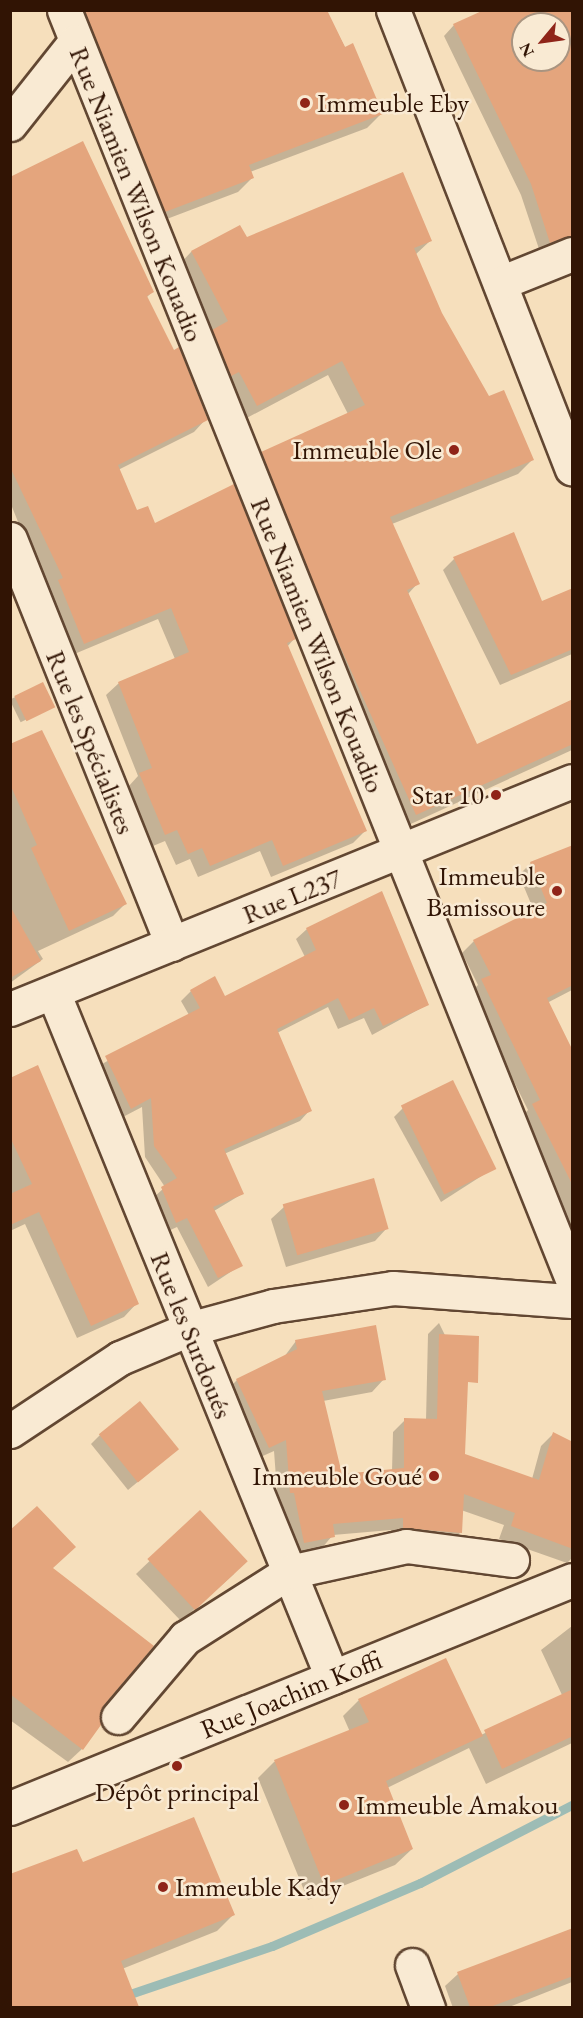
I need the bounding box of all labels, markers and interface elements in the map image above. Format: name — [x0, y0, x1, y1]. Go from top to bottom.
north arrow — [511, 12, 571, 72]
text: N — [514, 39, 539, 61]
street label: Rue Niamien Wilson Kouadio — [63, 42, 211, 346]
place label: Immeuble Eby — [317, 87, 469, 119]
marker: Immeuble Eby — [298, 96, 312, 110]
place label: Immeuble Ole — [293, 434, 442, 466]
marker: Immeuble Ole — [447, 443, 461, 457]
street label: Rue Niamien Wilson Kouadio — [244, 493, 392, 797]
street label: Rue les Spécialistes — [39, 645, 143, 839]
place label: Star 10 — [412, 779, 484, 811]
marker: Star 10 — [489, 788, 503, 802]
place label: Immeuble Bamissoure — [426, 859, 545, 922]
street label: Rue L237 — [238, 861, 346, 931]
marker: Immeuble Bamissoure — [550, 884, 564, 898]
street label: Rue les Surdoués — [144, 1247, 240, 1423]
place label: Immeuble Goué — [252, 1460, 422, 1492]
marker: Immeuble Goué — [427, 1469, 441, 1483]
street label: Rue Joachim Koffi — [196, 1643, 386, 1745]
marker: Dépôt principal — [170, 1759, 184, 1773]
place label: Dépôt principal — [95, 1776, 259, 1808]
place label: Immeuble Amakou — [356, 1789, 559, 1821]
marker: Immeuble Amakou — [337, 1798, 351, 1812]
place label: Immeuble Kady — [175, 1871, 342, 1903]
marker: Immeuble Kady — [156, 1880, 170, 1894]

